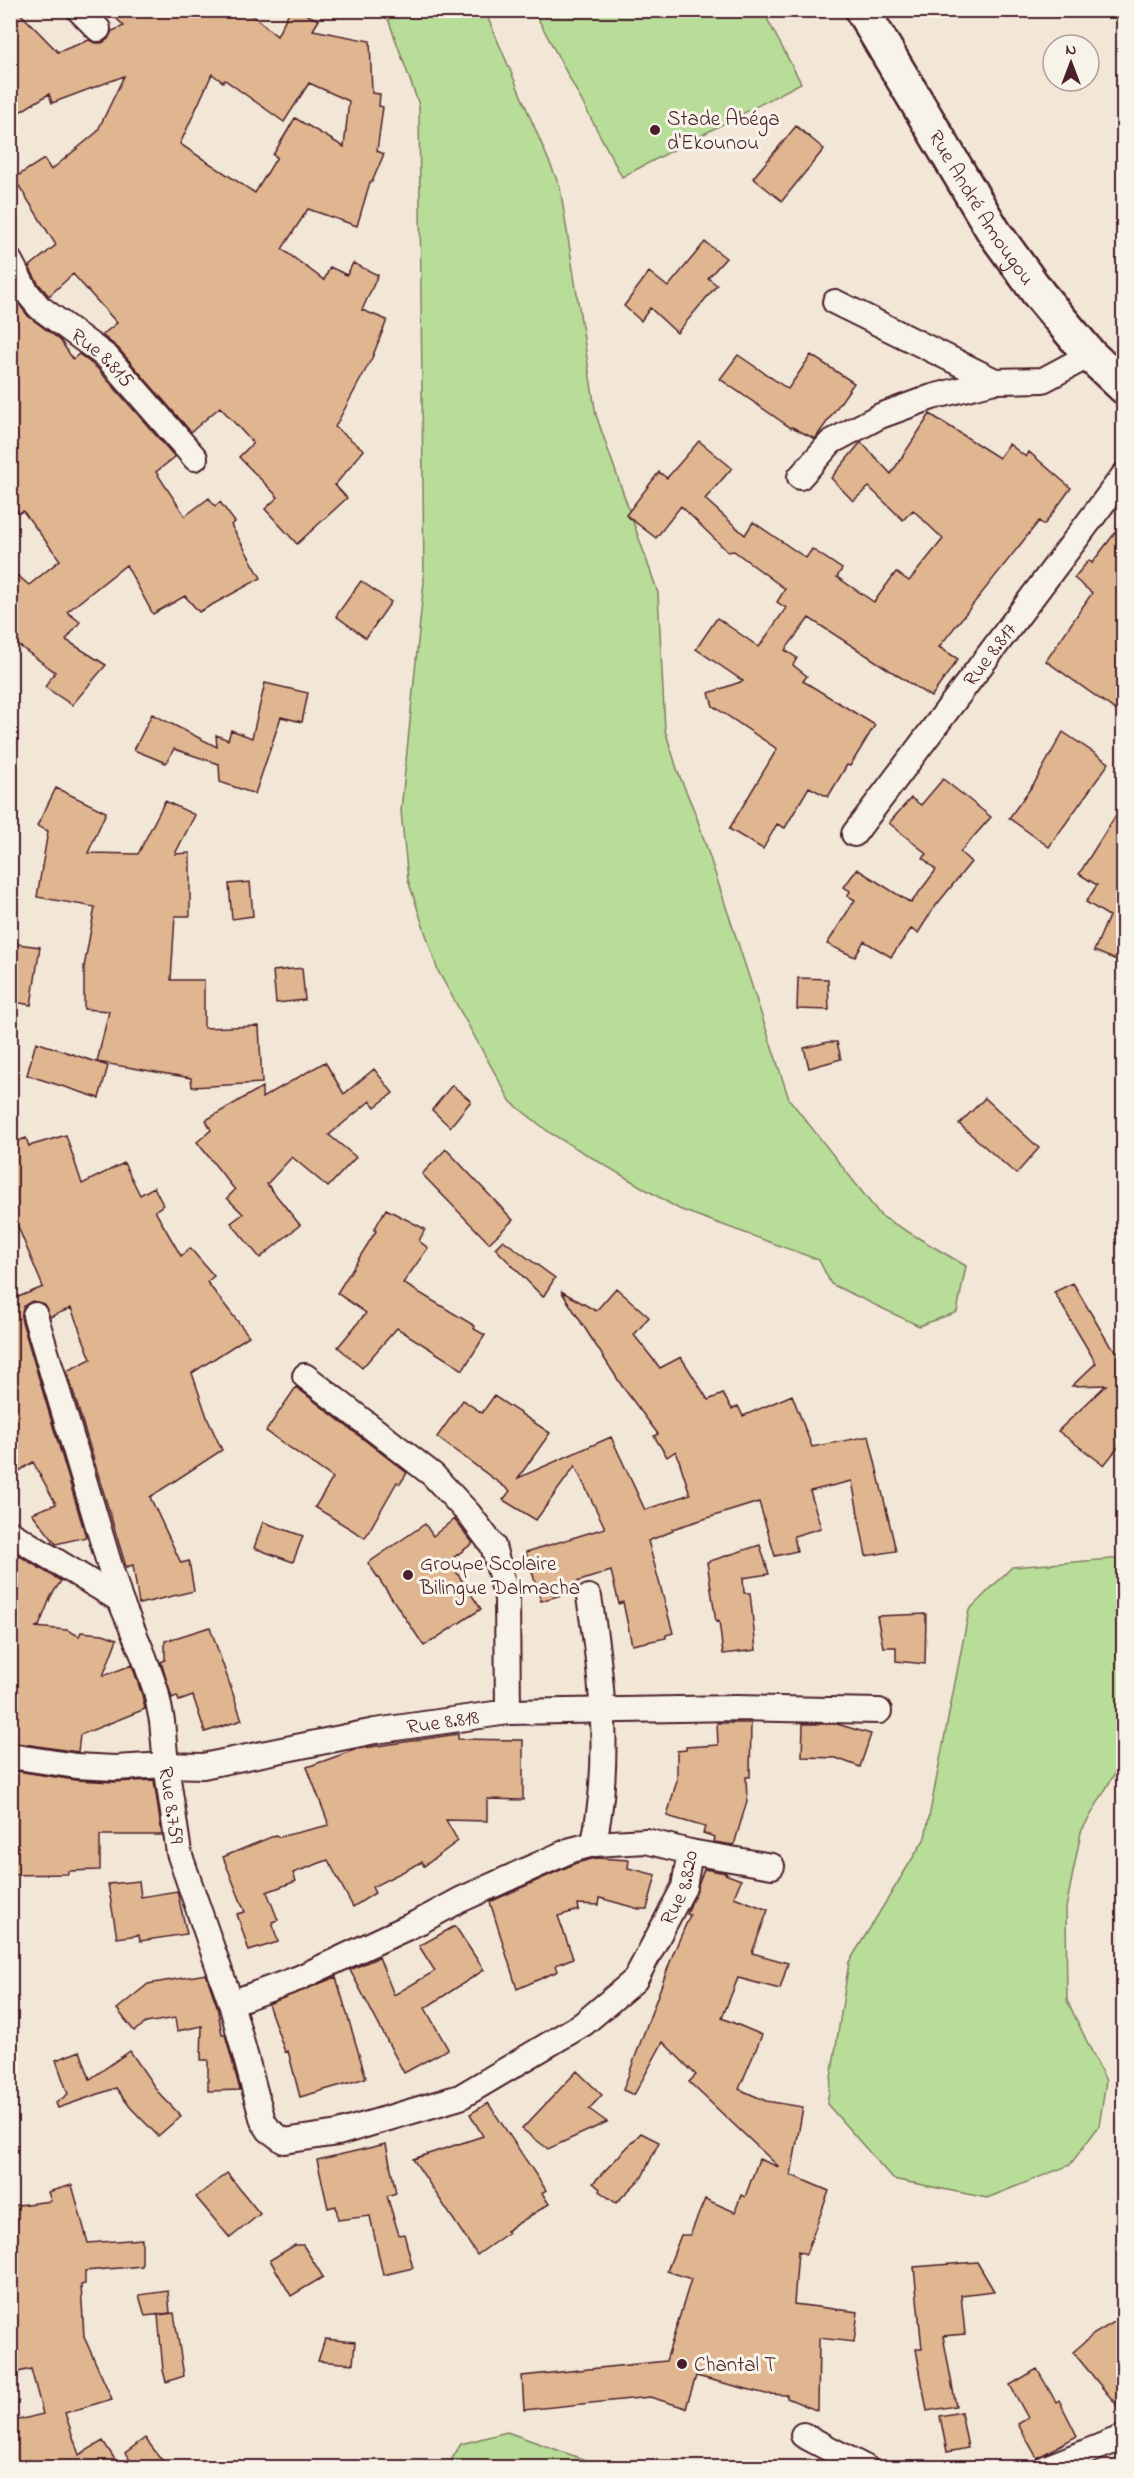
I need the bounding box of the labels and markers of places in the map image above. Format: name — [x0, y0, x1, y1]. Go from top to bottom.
place label: Stade Abéga d'Ekounou — [667, 105, 780, 159]
marker: Stade Abéga d'Ekounou — [648, 123, 662, 137]
place label: Groupe Scolaire Bilingue Dalmacha — [419, 1550, 580, 1606]
marker: Groupe Scolaire Bilingue Dalmacha — [401, 1568, 415, 1582]
place label: Chantal T — [694, 2351, 776, 2381]
marker: Chantal T — [675, 2357, 689, 2371]

